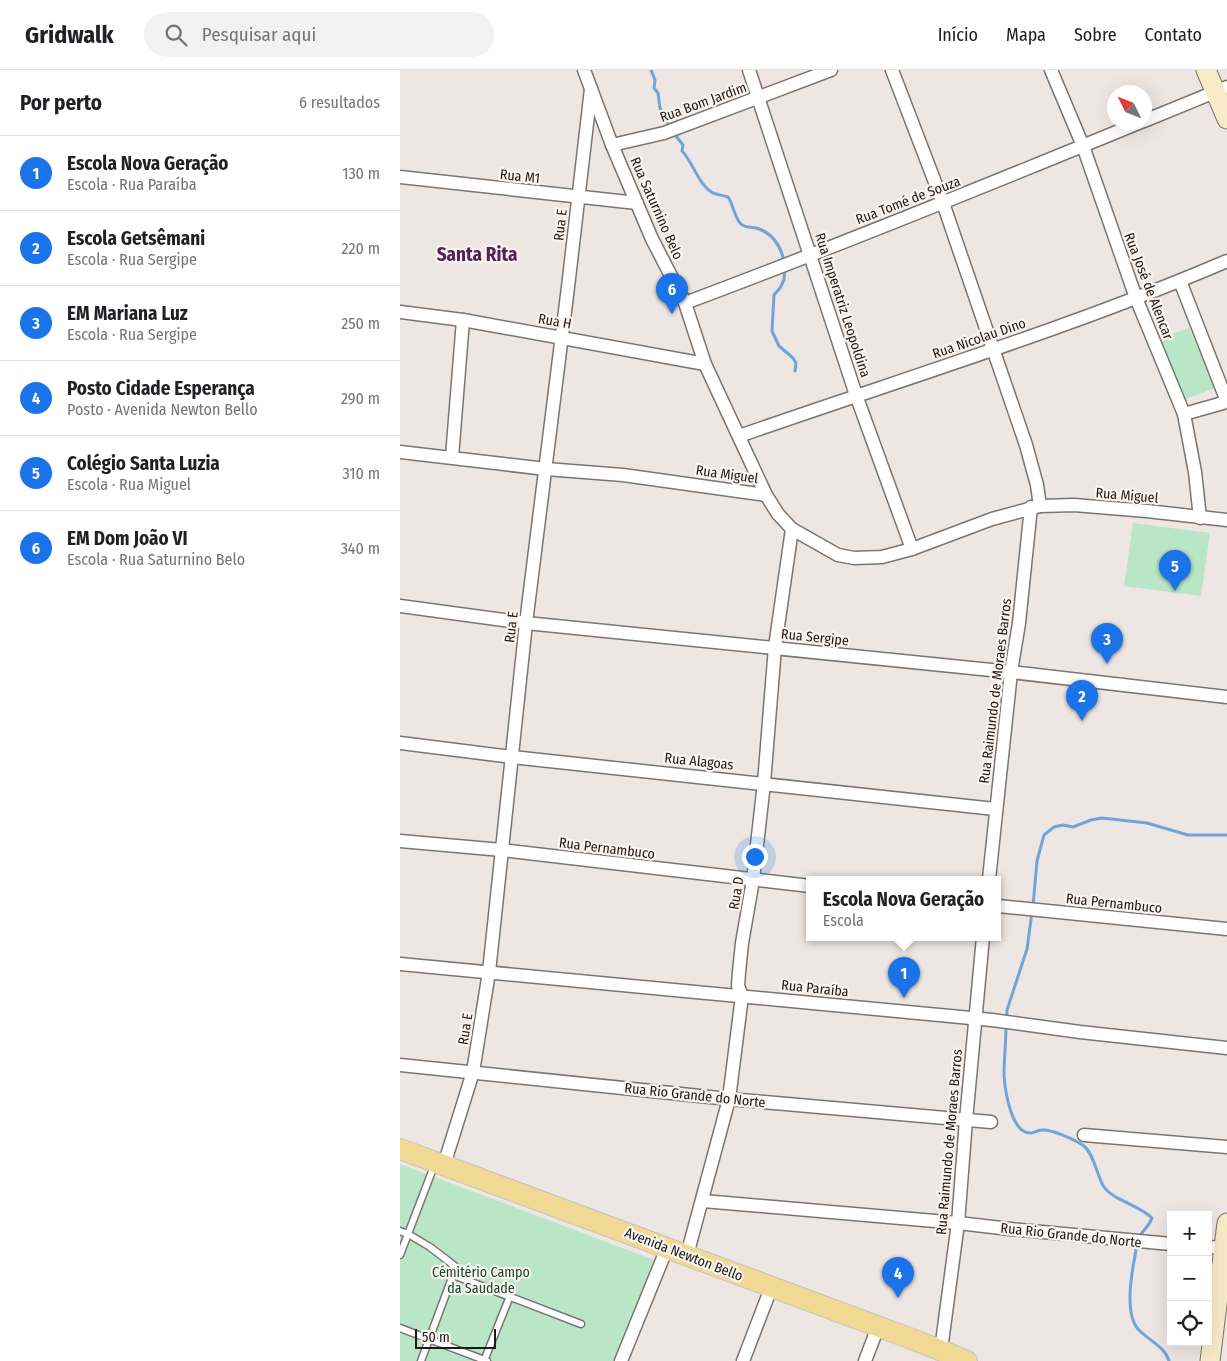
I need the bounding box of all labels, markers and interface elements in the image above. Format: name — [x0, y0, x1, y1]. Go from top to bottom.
search box — [144, 12, 494, 57]
text: Gridwalk — [25, 21, 114, 49]
icon: search — [162, 21, 190, 49]
text: Pesquisar aqui — [202, 23, 316, 46]
text: Início — [938, 24, 978, 46]
text: Mapa — [1006, 24, 1046, 46]
text: Sobre — [1074, 24, 1117, 46]
text: Contato — [1145, 24, 1202, 46]
street label: Rua Bom Jardim — [657, 79, 749, 126]
north arrow — [1107, 85, 1152, 130]
text: Por perto — [20, 90, 102, 116]
text: 6 resultados — [299, 93, 380, 112]
text: Escola Nova Geração — [67, 152, 228, 175]
street label: Rua Saturnino Belo — [626, 154, 687, 262]
text: 1 — [33, 164, 39, 183]
text: 130 m — [342, 164, 380, 183]
street label: Rua M1 — [499, 166, 541, 187]
street label: Rua Tomé de Souza — [853, 173, 963, 228]
text: Escola · Rua Paraíba — [67, 175, 197, 194]
street label: Rua E — [550, 208, 571, 242]
text: Escola Getsêmani — [67, 227, 205, 250]
street label: Rua José de Alencar — [1120, 230, 1177, 342]
street label: Rua Imperatriz Leopoldina — [811, 231, 874, 380]
text: 2 — [32, 239, 40, 258]
text: 220 m — [341, 239, 380, 258]
district label: Santa Rita — [437, 243, 517, 266]
text: Escola · Rua Sergipe — [67, 250, 197, 269]
pin: 6 — [656, 273, 688, 314]
text: EM Mariana Luz — [67, 302, 188, 325]
street label: Rua H — [537, 310, 573, 333]
text: 3 — [32, 314, 40, 333]
text: 250 m — [341, 314, 380, 333]
street label: Rua Nicolau Dino — [930, 315, 1028, 362]
text: Escola · Rua Sergipe — [67, 325, 197, 344]
text: Posto Cidade Esperança — [67, 377, 255, 400]
text: 4 — [32, 389, 40, 408]
text: 290 m — [341, 389, 380, 408]
text: Posto · Avenida Newton Bello — [67, 400, 258, 419]
text: Colégio Santa Luzia — [67, 452, 220, 475]
street label: Rua Miguel — [695, 462, 760, 487]
text: 5 — [32, 464, 40, 483]
text: 310 m — [343, 464, 380, 483]
text: Escola · Rua Miguel — [67, 475, 191, 494]
street label: Rua Miguel — [1095, 484, 1159, 507]
text: EM Dom João VI — [67, 527, 188, 550]
text: 6 — [32, 539, 40, 558]
text: 340 m — [341, 539, 380, 558]
text: Escola · Rua Saturnino Belo — [67, 550, 245, 569]
pin: 5 — [1159, 550, 1191, 591]
street label: Rua Raimundo de Moraes Barros — [976, 598, 1015, 785]
street label: Rua E — [501, 610, 522, 644]
pin: 3 — [1091, 623, 1123, 664]
street label: Rua Sergipe — [780, 625, 850, 650]
pin: 2 — [1066, 680, 1098, 721]
street label: Rua Alagoas — [664, 749, 734, 774]
street label: Rua Pernambuco — [558, 834, 656, 863]
your location — [742, 844, 768, 870]
street label: Rua D — [725, 875, 747, 911]
popup — [806, 876, 1001, 941]
text: Escola Nova Geração — [823, 888, 984, 911]
street label: Rua Pernambuco — [1065, 890, 1163, 917]
text: Escola — [823, 911, 864, 930]
pin: 1 — [888, 957, 920, 998]
street label: Rua Paraíba — [780, 977, 850, 1001]
street label: Rua E — [455, 1012, 476, 1046]
street label: Rua Raimundo de Moraes Barros — [933, 1048, 966, 1236]
street label: Rua Rio Grande do Norte — [624, 1080, 766, 1111]
map controls — [1167, 1211, 1212, 1346]
button: + — [1167, 1211, 1212, 1256]
street label: Rua Rio Grande do Norte — [1000, 1220, 1142, 1251]
street label: Avenida Newton Bello — [622, 1224, 745, 1285]
button: − — [1167, 1256, 1212, 1301]
pin: 4 — [882, 1257, 914, 1298]
park label: Cémitério Campo da Saudade — [432, 1264, 530, 1297]
button: locate — [1167, 1301, 1212, 1346]
scale bar — [415, 1326, 496, 1349]
text: 50 m — [422, 1329, 450, 1346]

